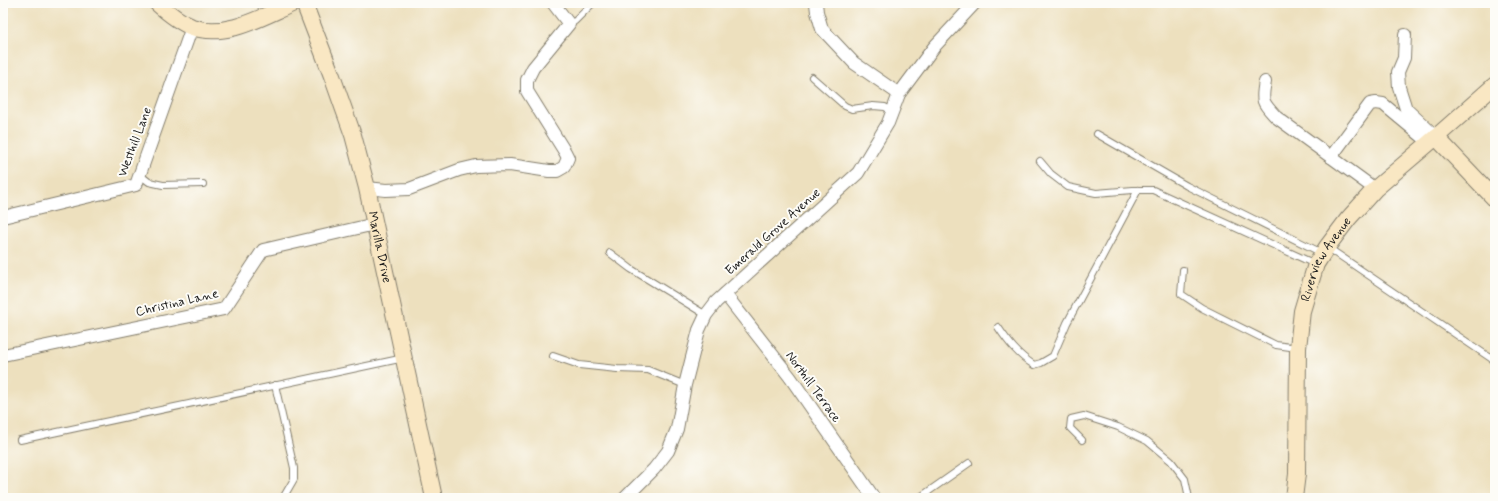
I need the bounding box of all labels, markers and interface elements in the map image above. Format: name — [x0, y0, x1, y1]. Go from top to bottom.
street label: Westhill Lane — [114, 105, 156, 179]
street label: Emerald Grove Avenue — [722, 185, 824, 279]
street label: Marilla Drive — [364, 209, 396, 285]
street label: Riverview Avenue — [1297, 213, 1355, 303]
street label: Christina Lane — [134, 285, 220, 321]
street label: Northill Terrace — [781, 348, 845, 426]

